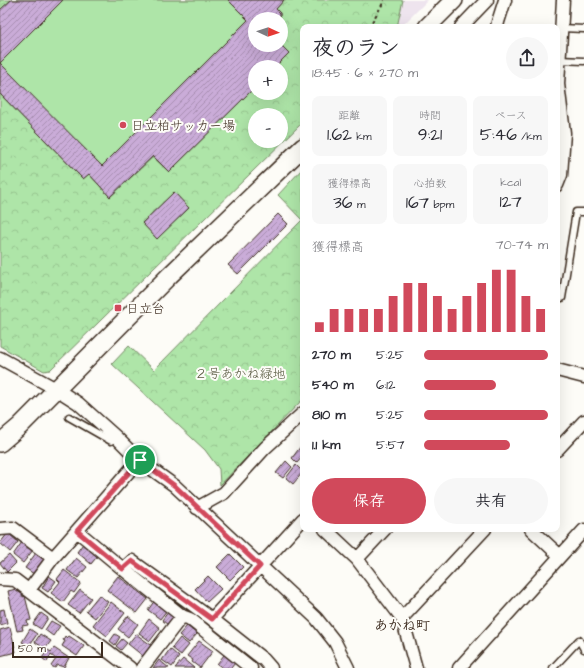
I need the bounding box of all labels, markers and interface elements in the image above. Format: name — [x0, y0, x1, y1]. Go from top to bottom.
north arrow — [248, 12, 288, 52]
map controls — [248, 12, 288, 148]
text: 夜のラン — [312, 33, 400, 64]
button: share — [506, 37, 548, 79]
button: + — [248, 60, 288, 100]
text: 18:45 · 6 × 270 m — [312, 64, 418, 82]
button: − — [248, 108, 288, 148]
text: 距離 — [338, 108, 360, 123]
text: 時間 — [419, 108, 441, 123]
text: ペース — [494, 108, 527, 123]
place label: 日立柏サッカー場 — [131, 117, 235, 135]
marker: 日立柏サッカー場 — [118, 120, 128, 130]
text: 1.62 — [327, 123, 352, 147]
text: 9:21 — [418, 123, 442, 147]
text: 5:46 — [480, 123, 517, 147]
text: km — [352, 129, 372, 144]
text: /km — [517, 129, 542, 144]
text: kcal — [500, 175, 521, 190]
text: 獲得標高 — [327, 176, 371, 191]
text: 心拍数 — [413, 176, 446, 191]
text: 127 — [499, 190, 522, 214]
text: 36 — [333, 191, 353, 215]
text: 167 — [406, 191, 429, 215]
text: m — [353, 197, 365, 212]
text: bpm — [429, 197, 454, 212]
text: 70–74 m — [496, 236, 548, 254]
text: 獲得標高 — [312, 238, 364, 256]
place label: 日立台 — [126, 300, 165, 318]
marker: 日立台 — [113, 303, 123, 313]
text: 270 m — [312, 346, 351, 364]
text: 5:25 — [376, 346, 404, 364]
park label: ２号あかね緑地 — [194, 365, 286, 383]
text: 540 m — [312, 376, 354, 394]
text: 6:12 — [376, 376, 395, 394]
text: 810 m — [312, 406, 346, 424]
text: 5:25 — [376, 406, 404, 424]
text: 1.1 km — [312, 436, 340, 454]
text: 5:57 — [376, 436, 405, 454]
pin — [123, 443, 157, 477]
icon: arrive — [129, 449, 151, 471]
button: 保存 — [312, 478, 426, 524]
button: 共有 — [434, 478, 548, 524]
district label: あかね町 — [374, 616, 430, 636]
scale bar — [12, 640, 103, 659]
text: 50 m — [18, 641, 46, 656]

